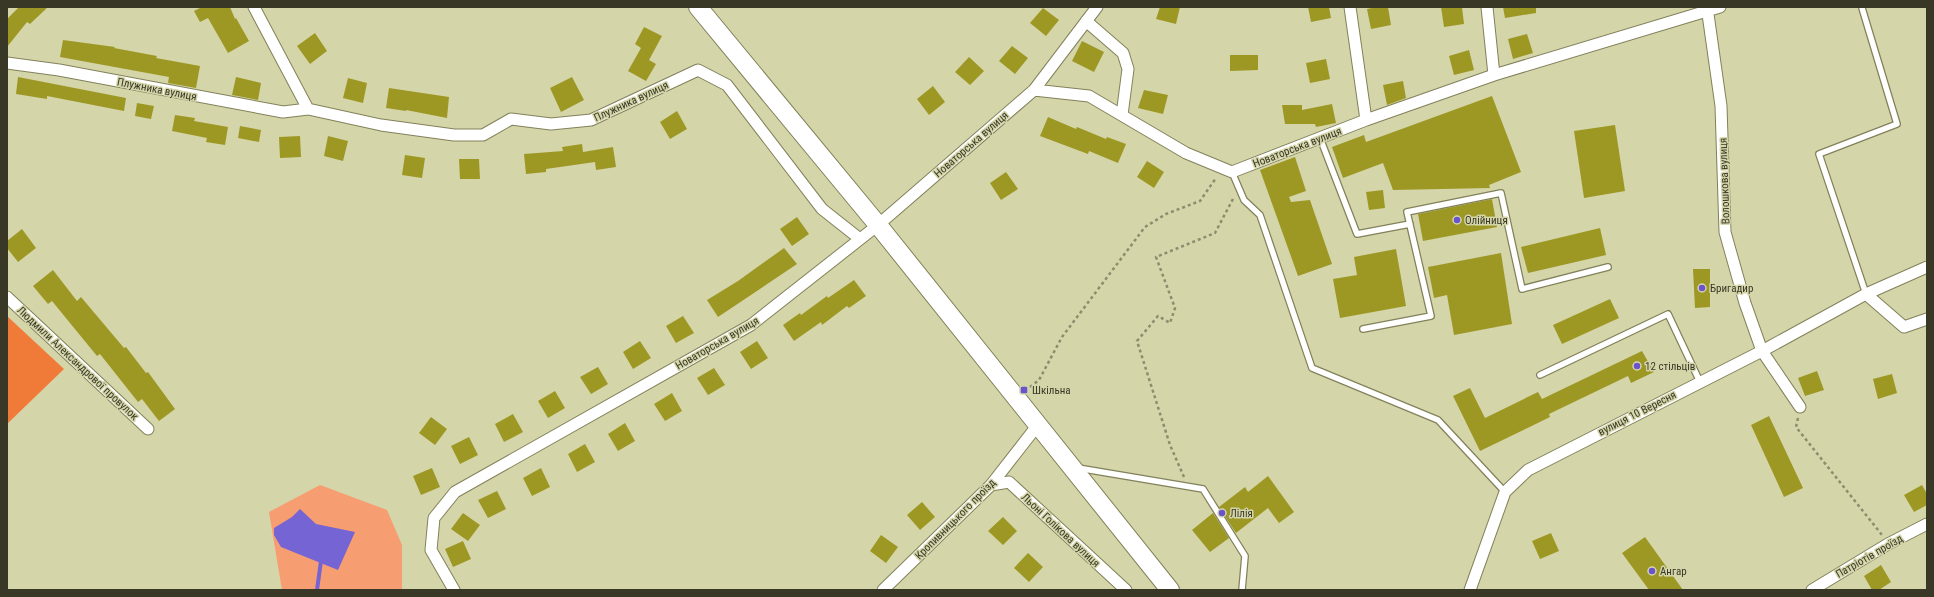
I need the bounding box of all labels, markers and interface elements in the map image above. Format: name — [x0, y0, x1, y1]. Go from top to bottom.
street label: Плужника вулиця — [116, 75, 198, 104]
street label: Плужника вулиця — [592, 78, 671, 124]
street label: Новаторська вулиця — [932, 109, 1011, 180]
street label: Новаторська вулиця — [1251, 125, 1343, 170]
street label: Волошкова вулиця — [1716, 138, 1733, 224]
place label: Олійниця — [1465, 214, 1508, 227]
marker: Олійниця — [1452, 215, 1462, 225]
place label: Бригадир — [1710, 282, 1753, 295]
marker: Бригадир — [1697, 283, 1707, 293]
street label: Людмили Александрової провулок — [14, 304, 141, 423]
street label: Новаторська вулиця — [673, 314, 761, 373]
place label: 12 стільців — [1645, 360, 1695, 373]
marker: 12 стільців — [1632, 361, 1642, 371]
place label: Шкільна — [1032, 384, 1071, 397]
marker: Шкільна — [1019, 385, 1029, 395]
street label: вулиця 10 Вересня — [1596, 388, 1678, 439]
street label: Кропивницького проїзд — [912, 476, 998, 562]
street label: Льоні Голікова вулиця — [1019, 491, 1103, 570]
place label: Лілія — [1230, 507, 1253, 520]
marker: Лілія — [1217, 508, 1227, 518]
street label: Патріотів проїзд — [1833, 532, 1905, 581]
place label: Ангар — [1660, 565, 1687, 578]
marker: Ангар — [1647, 566, 1657, 576]

